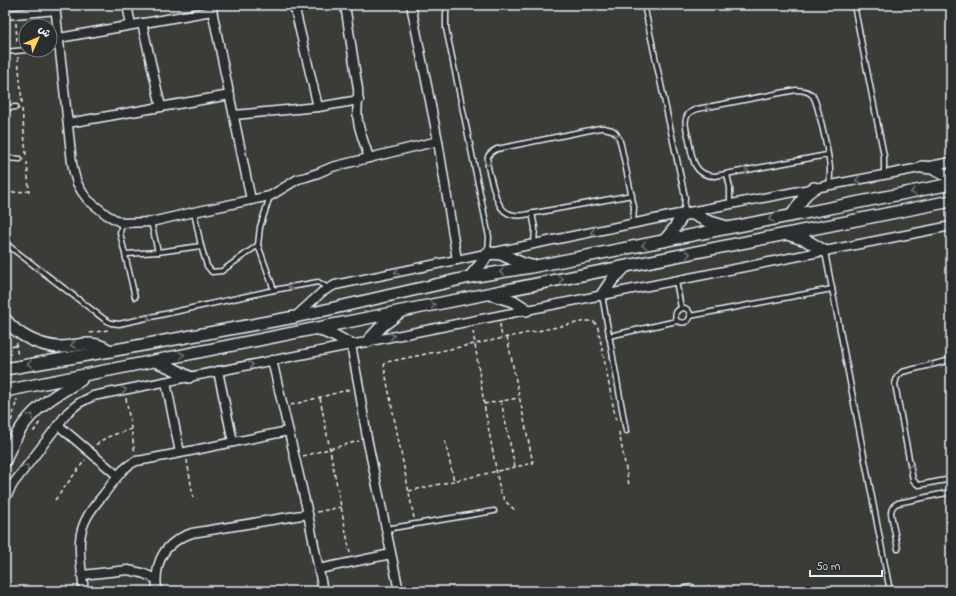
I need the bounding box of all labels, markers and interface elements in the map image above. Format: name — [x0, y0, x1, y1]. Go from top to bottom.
north arrow — [18, 18, 58, 58]
text: ش — [34, 22, 54, 42]
one-way arrow — [705, 102, 711, 111]
one-way arrow — [816, 113, 824, 120]
one-way arrow — [614, 134, 621, 141]
one-way arrow — [484, 160, 493, 166]
one-way arrow — [743, 167, 749, 175]
one-way arrow — [855, 175, 861, 183]
one-way arrow — [910, 187, 916, 195]
one-way arrow — [768, 215, 775, 223]
one-way arrow — [590, 227, 596, 236]
one-way arrow — [641, 240, 647, 248]
one-way arrow — [685, 250, 691, 258]
one-way arrow — [36, 267, 43, 274]
one-way arrow — [394, 267, 400, 276]
one-way arrow — [499, 267, 506, 275]
one-way arrow — [558, 276, 564, 284]
one-way arrow — [288, 282, 294, 291]
one-way arrow — [430, 301, 436, 309]
one-way arrow — [147, 312, 153, 320]
one-way arrow — [389, 333, 395, 341]
one-way arrow — [70, 341, 76, 350]
one-way arrow — [179, 352, 186, 360]
one-way arrow — [27, 359, 33, 368]
one-way arrow — [248, 361, 254, 369]
one-way arrow — [928, 361, 935, 369]
one-way arrow — [120, 387, 127, 395]
one-way arrow — [26, 413, 33, 420]
one-way arrow — [22, 464, 29, 471]
one-way arrow — [907, 464, 916, 471]
scale bar — [810, 552, 882, 578]
text: 50 m — [816, 558, 840, 576]

